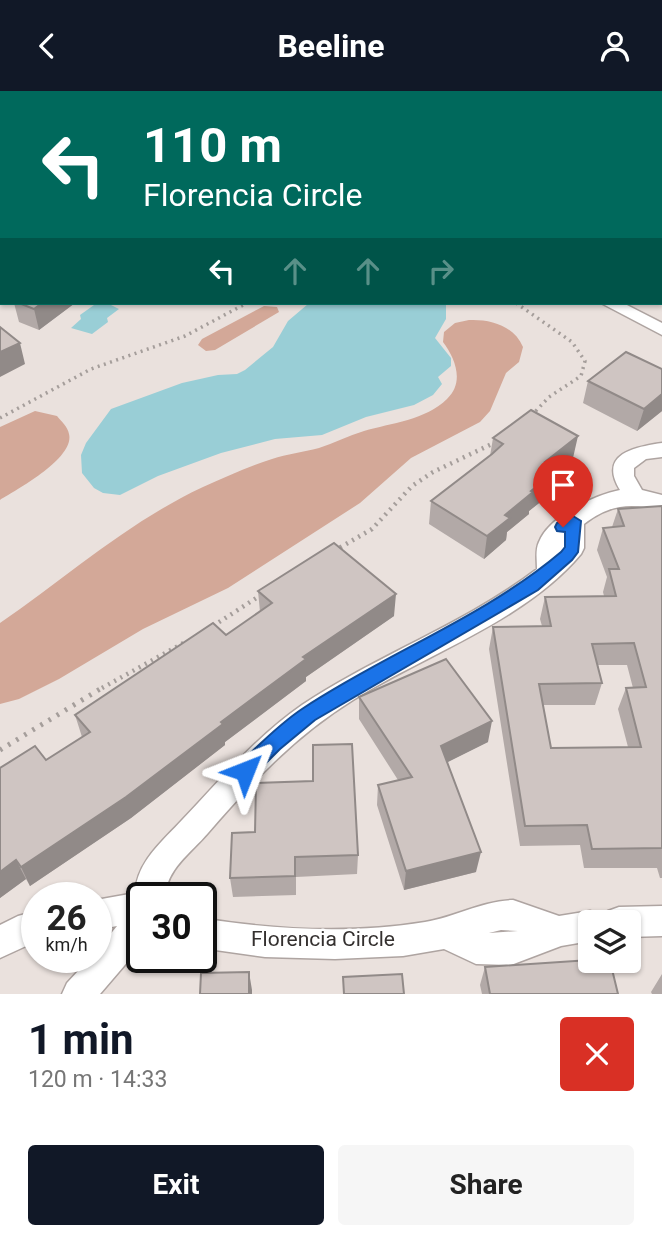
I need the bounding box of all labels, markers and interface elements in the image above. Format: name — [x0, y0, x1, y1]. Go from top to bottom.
icon: back — [28, 27, 66, 65]
text: Beeline — [277, 27, 385, 65]
icon: person — [596, 27, 634, 65]
text: 110 m — [143, 117, 282, 174]
icon: left — [28, 119, 119, 210]
text: Florencia Circle — [143, 176, 362, 214]
icon: left — [203, 252, 241, 290]
icon: ahead — [276, 252, 314, 290]
icon: ahead — [349, 252, 387, 290]
icon: right — [422, 252, 460, 290]
pin — [533, 455, 593, 527]
icon: arrive — [544, 466, 582, 504]
position arrow — [208, 734, 282, 808]
speed limit sign: 30 — [126, 882, 217, 973]
text: 26 — [46, 898, 87, 939]
map controls — [578, 910, 641, 973]
button: layers — [578, 910, 641, 973]
street label: Florencia Circle — [251, 927, 395, 951]
text: km/h — [45, 934, 88, 955]
text: 1 min — [28, 1015, 134, 1064]
button: close — [560, 1017, 634, 1091]
text: 120 m · 14:33 — [28, 1066, 167, 1093]
button: Exit — [28, 1145, 324, 1225]
button: Share — [338, 1145, 634, 1225]

